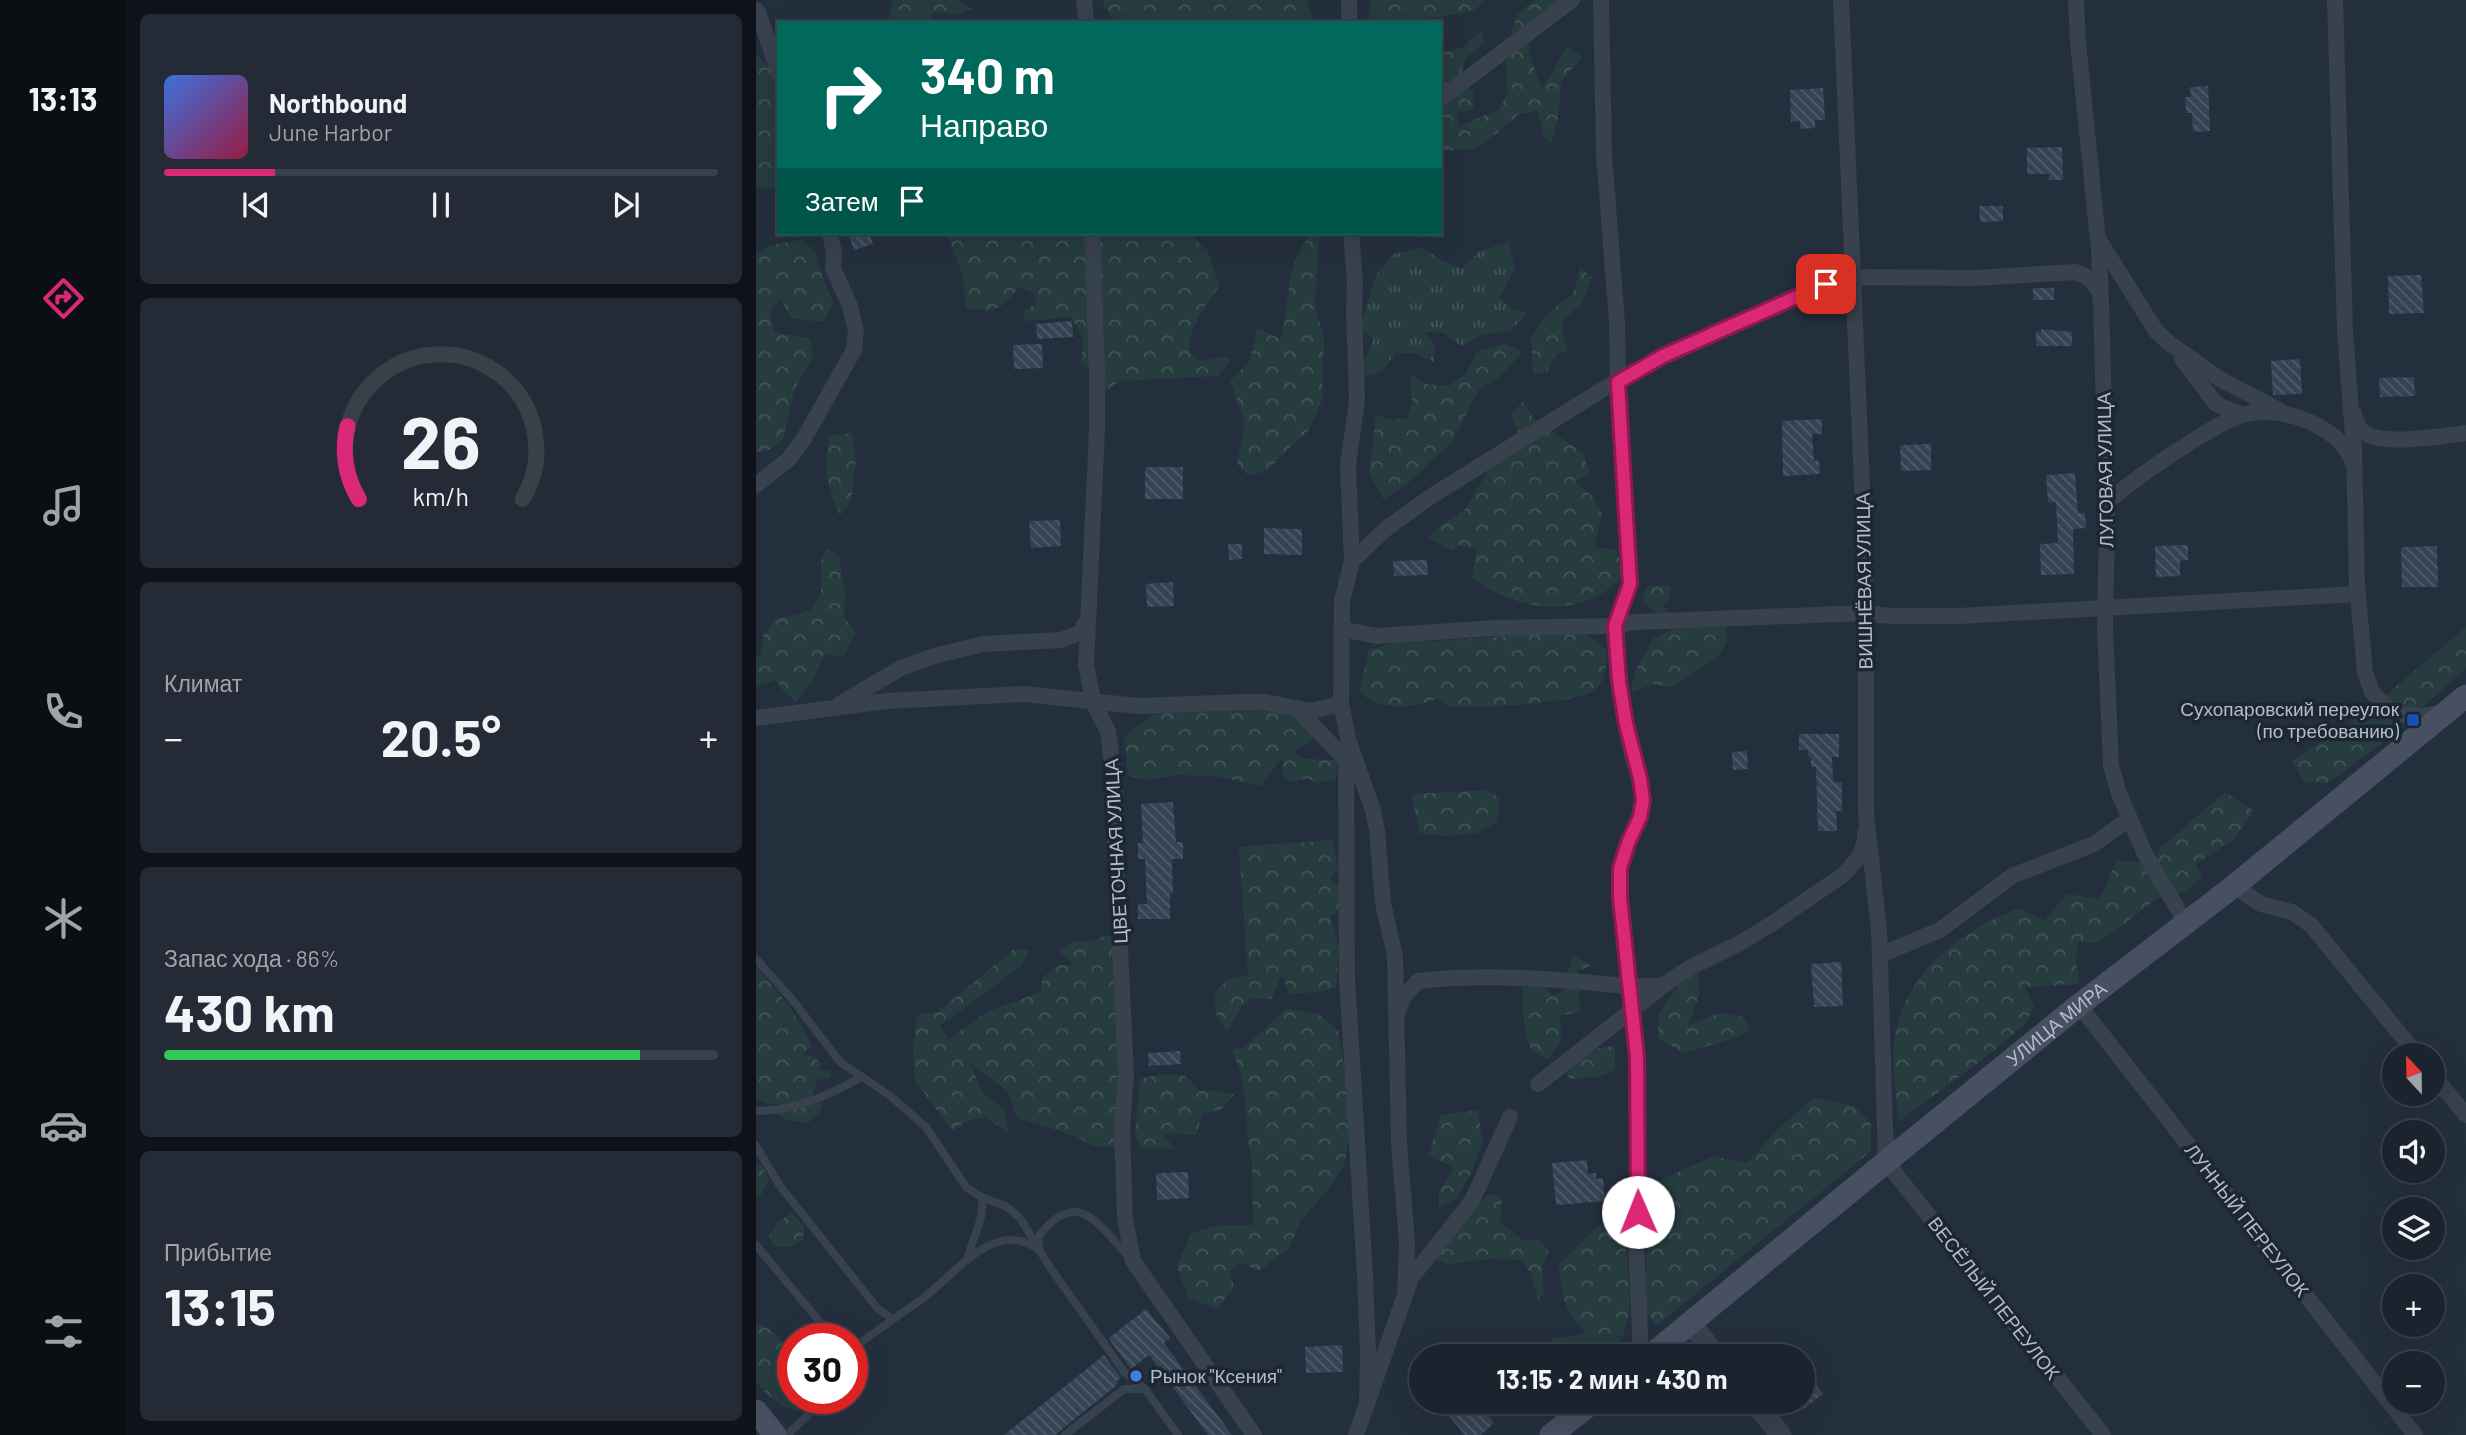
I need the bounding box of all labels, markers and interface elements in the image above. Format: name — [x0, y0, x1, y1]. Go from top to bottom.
text: 340 m — [920, 45, 1055, 104]
icon: right — [805, 49, 896, 140]
text: 13:13 — [29, 79, 97, 117]
text: Northbound — [269, 87, 407, 118]
text: Направо — [920, 105, 1048, 143]
text: June Harbor — [269, 118, 392, 146]
icon: arrive — [893, 182, 931, 220]
text: Затем — [805, 185, 879, 216]
icon: previous — [237, 186, 275, 224]
icon: pause — [422, 186, 460, 224]
icon: next — [607, 186, 645, 224]
pin — [1796, 254, 1856, 314]
icon: arrive — [1807, 265, 1845, 303]
icon: directions — [39, 274, 88, 323]
street label: ЛУГОВАЯ УЛИЦА — [2092, 392, 2117, 548]
text: 26 — [401, 397, 481, 485]
icon: music — [39, 481, 88, 530]
text: km/h — [413, 481, 469, 511]
street label: ВИШНЁВАЯ УЛИЦА — [1850, 492, 1877, 670]
text: Климат — [164, 669, 242, 697]
icon: phone — [39, 687, 88, 736]
place label: Сухопаровский переулок (по требованию) — [2180, 697, 2400, 742]
text: 20.5° — [381, 705, 501, 767]
marker: Сухопаровский переулок (по требованию) — [2405, 712, 2421, 728]
text: − — [164, 714, 183, 760]
text: + — [699, 714, 718, 760]
street label: ЦВЕТОЧНАЯ УЛИЦА — [1099, 758, 1132, 944]
icon: climate — [39, 894, 88, 943]
text: Запас хода · 86% — [164, 944, 339, 972]
street label: УЛИЦА МИРА — [2001, 976, 2111, 1070]
text: 430 km — [164, 980, 335, 1042]
north arrow — [2382, 1043, 2445, 1106]
map controls — [2382, 1043, 2445, 1414]
icon: car — [39, 1101, 88, 1150]
button: sound — [2382, 1120, 2445, 1183]
street label: ЛУННЫЙ ПЕРЕУЛОК — [2181, 1139, 2314, 1301]
position arrow — [1601, 1175, 1675, 1249]
button: layers — [2382, 1197, 2445, 1260]
street label: ВЕСЁЛЫЙ ПЕРЕУЛОК — [1924, 1212, 2065, 1384]
text: Прибытие — [164, 1238, 272, 1266]
text: 13:15 — [164, 1274, 276, 1336]
button: + — [2382, 1274, 2445, 1337]
icon: filters — [39, 1307, 88, 1356]
speed limit sign: 30 — [777, 1323, 868, 1414]
button: − — [2382, 1351, 2445, 1414]
text: 13:15 · 2 мин · 430 m — [1496, 1363, 1728, 1394]
place label: Рынок "Ксения" — [1150, 1364, 1282, 1387]
marker: Рынок "Ксения" — [1128, 1368, 1144, 1384]

